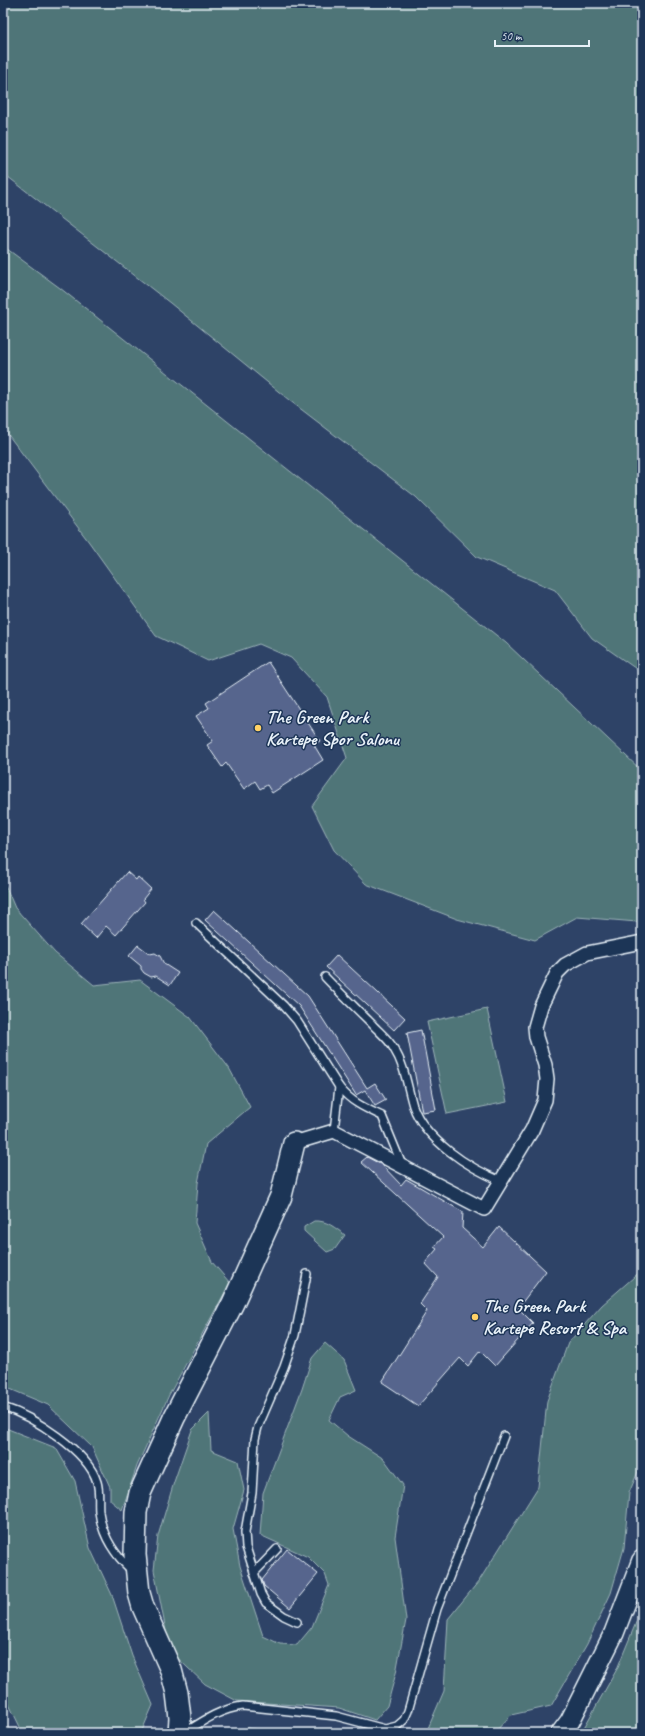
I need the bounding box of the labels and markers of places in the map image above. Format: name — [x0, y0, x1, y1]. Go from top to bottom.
place label: The Green Park Kartepe Spor Salonu — [266, 705, 401, 751]
marker: The Green Park Kartepe Spor Salonu — [253, 723, 263, 733]
place label: The Green Park Kartepe Resort & Spa — [483, 1294, 628, 1340]
marker: The Green Park Kartepe Resort & Spa — [470, 1312, 480, 1322]

